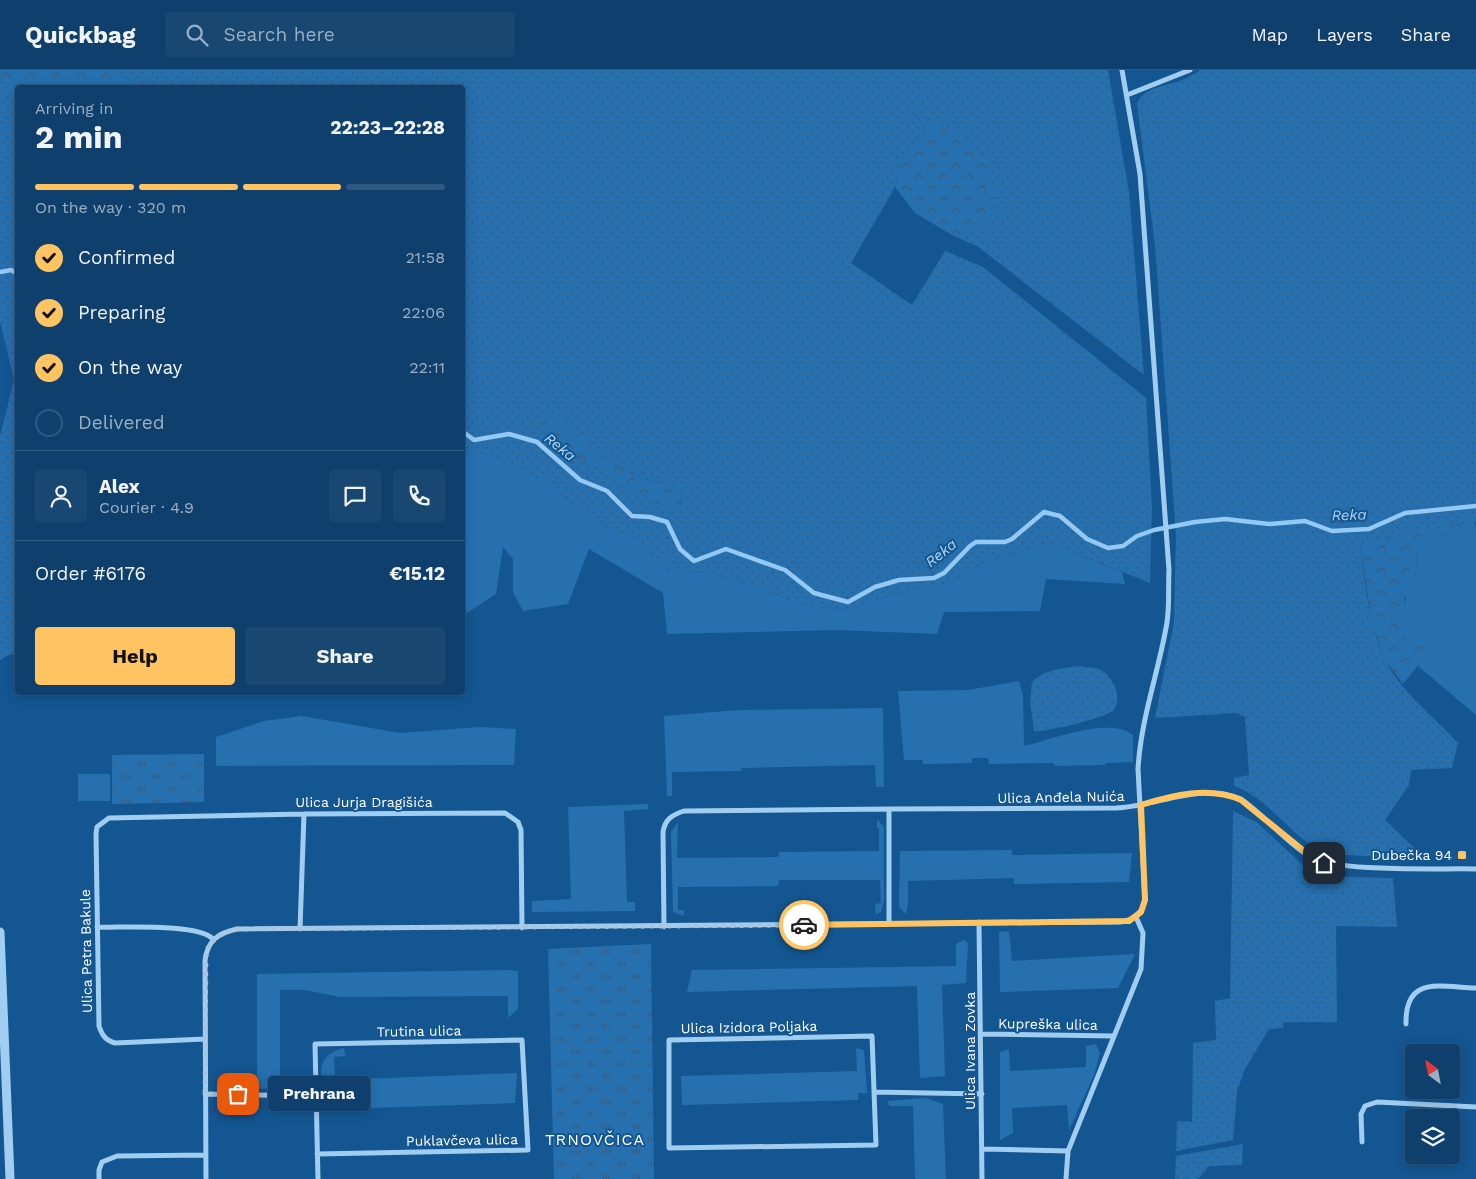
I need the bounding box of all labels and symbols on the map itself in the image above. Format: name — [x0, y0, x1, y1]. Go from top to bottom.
water label: Reka — [541, 429, 579, 465]
water label: Reka — [1331, 505, 1367, 525]
water label: Reka — [922, 535, 960, 571]
street label: Ulica Anđela Nuića — [997, 788, 1125, 806]
street label: Ulica Jurja Dragišića — [295, 794, 433, 810]
pin — [1303, 842, 1345, 884]
place label: Dubečka 94 — [1371, 847, 1452, 863]
marker: Dubečka 94 — [1456, 849, 1468, 861]
street label: Ulica Petra Bakule — [77, 889, 95, 1013]
courier — [779, 900, 829, 950]
street label: Ulica Ivana Zovka — [962, 992, 978, 1110]
street label: Kupreška ulica — [998, 1015, 1098, 1033]
street label: Ulica Izidora Poljaka — [680, 1018, 818, 1036]
street label: Trutina ulica — [376, 1022, 462, 1040]
north arrow — [1405, 1044, 1460, 1099]
pin — [217, 1073, 259, 1115]
callout: Prehrana — [268, 1076, 370, 1112]
district label: TRNOVČICA — [545, 1130, 645, 1149]
street label: Puklavčeva ulica — [406, 1131, 518, 1149]

